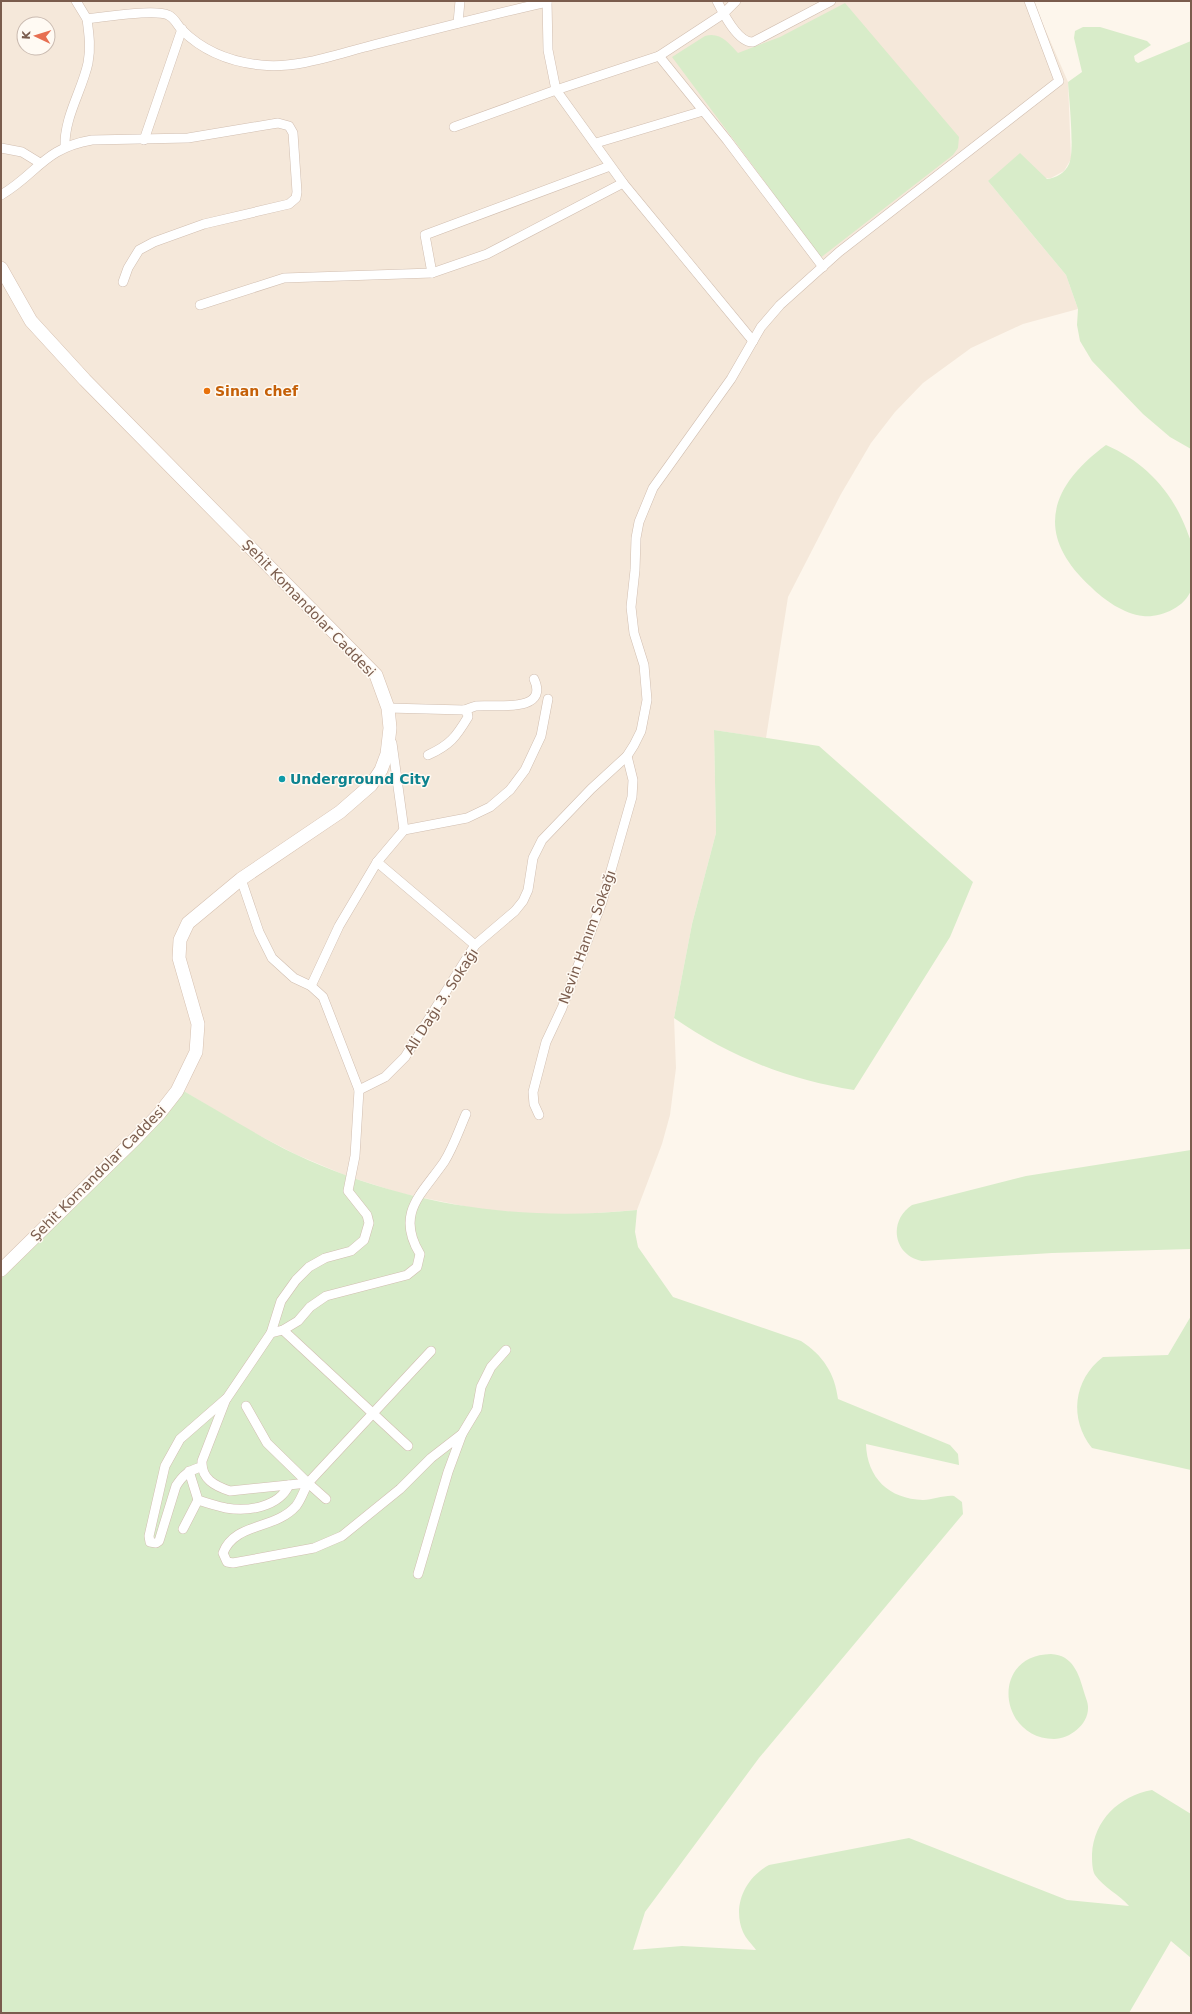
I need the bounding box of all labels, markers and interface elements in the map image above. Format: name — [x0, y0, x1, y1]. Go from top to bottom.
north arrow — [16, 16, 56, 56]
text: K — [20, 30, 33, 40]
place label: Sinan chef — [215, 383, 299, 399]
marker: Sinan chef — [202, 386, 212, 396]
street label: Şehit Komandolar Caddesi — [239, 536, 379, 680]
place label: Underground City — [290, 771, 430, 787]
marker: Underground City — [277, 774, 287, 784]
street label: Nevin Hanım Sokağı — [555, 868, 619, 1006]
street label: Ali Dağı 3. Sokağı — [401, 945, 481, 1057]
street label: Şehit Komandolar Caddesi — [27, 1102, 169, 1244]

